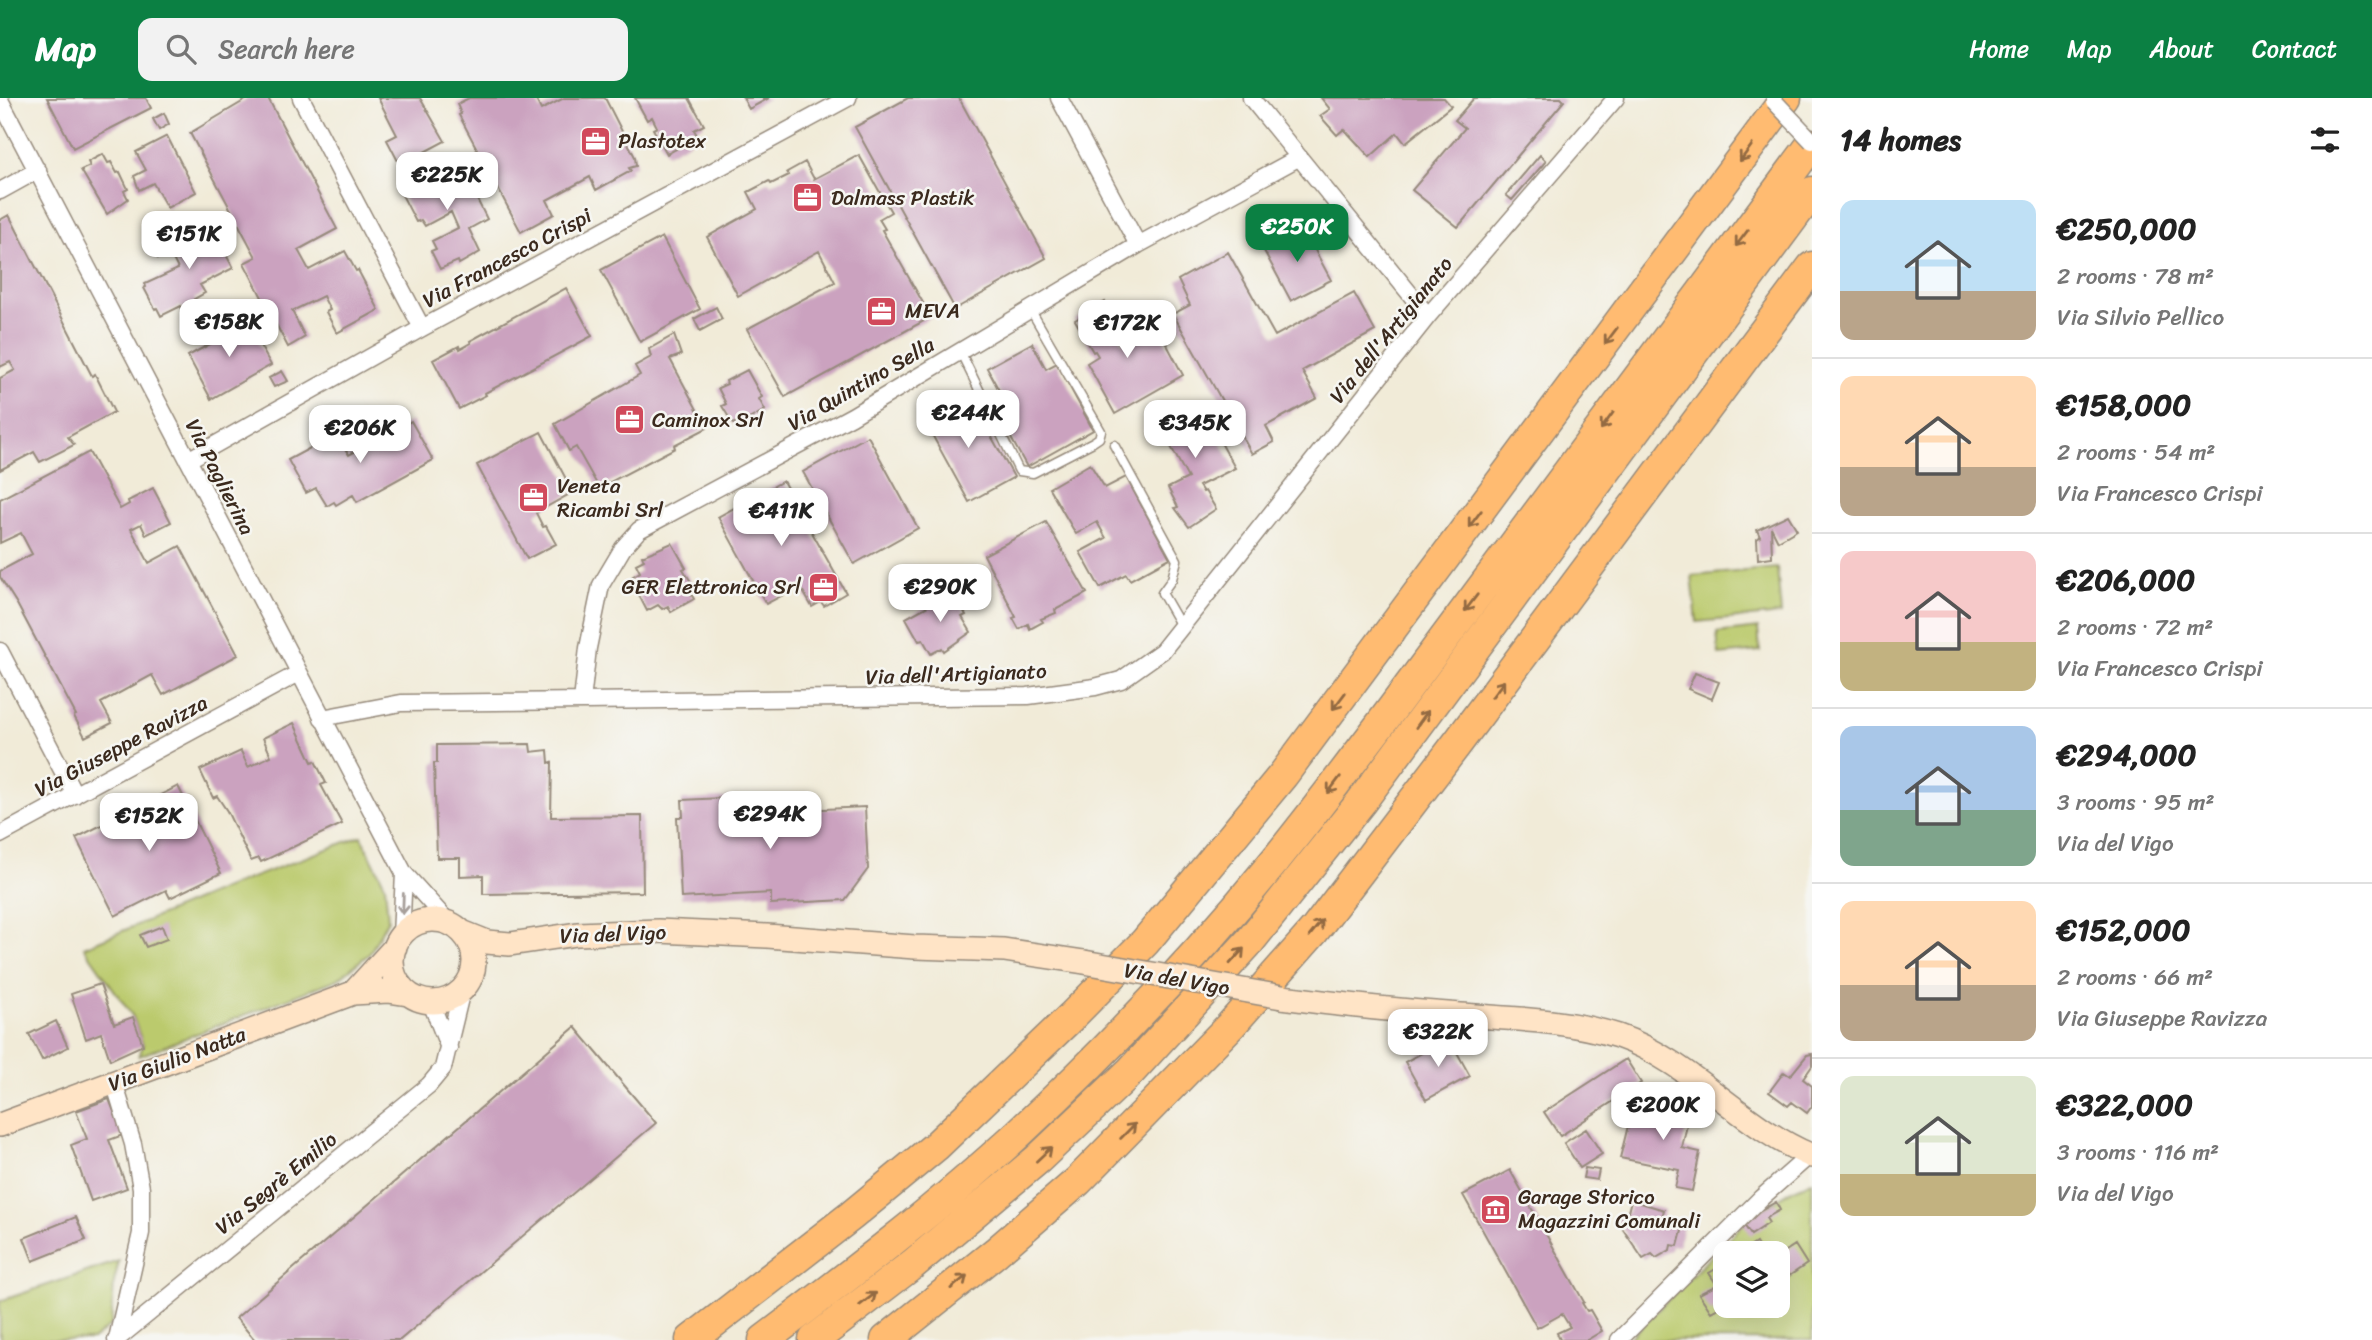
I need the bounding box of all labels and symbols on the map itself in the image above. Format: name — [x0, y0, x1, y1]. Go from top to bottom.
place label: Plastotex — [618, 122, 706, 160]
office icon: Plastotex — [578, 124, 612, 158]
one-way arrow — [1739, 143, 1753, 162]
pin: €225K — [398, 152, 496, 212]
place label: Dalmass Plastik — [831, 179, 975, 217]
office icon: Dalmass Plastik — [791, 181, 825, 215]
street label: Via Francesco Crispi — [415, 197, 600, 319]
pin: €250K — [1248, 204, 1346, 264]
pin: €151K — [140, 212, 238, 271]
one-way arrow — [1735, 228, 1750, 247]
street label: Via dell'Artigianato — [1319, 247, 1463, 412]
place label: MEVA — [905, 292, 960, 330]
office icon: MEVA — [865, 294, 899, 328]
pin: €158K — [180, 300, 278, 359]
pin: €172K — [1078, 300, 1176, 360]
street label: Via Quintino Sella — [780, 326, 942, 442]
one-way arrow — [1603, 326, 1618, 345]
pin: €244K — [919, 390, 1017, 450]
pin: €345K — [1146, 400, 1244, 460]
place label: Caminox Srl — [652, 401, 764, 439]
office icon: Caminox Srl — [612, 403, 646, 437]
pin: €206K — [311, 406, 409, 465]
one-way arrow — [1600, 411, 1615, 430]
street label: Via Paglierina — [174, 412, 266, 542]
place label: Veneta Ricambi Srl — [557, 467, 664, 529]
office icon: Veneta Ricambi Srl — [517, 481, 551, 515]
pin: €411K — [732, 489, 830, 548]
one-way arrow — [1468, 509, 1483, 527]
pin: €290K — [891, 564, 989, 624]
place label: GER Elettronica Srl — [622, 568, 802, 606]
office icon: GER Elettronica Srl — [807, 570, 841, 604]
one-way arrow — [1464, 593, 1478, 612]
street label: Via dell'Artigianato — [865, 652, 1048, 696]
one-way arrow — [1491, 680, 1506, 698]
street label: Via Giuseppe Ravizza — [27, 684, 215, 808]
one-way arrow — [1332, 691, 1346, 710]
one-way arrow — [1415, 710, 1429, 729]
one-way arrow — [1327, 775, 1342, 794]
pin: €294K — [721, 792, 819, 851]
pin: €152K — [100, 794, 198, 853]
one-way arrow — [396, 893, 409, 916]
street label: Via del Vigo — [559, 913, 667, 955]
one-way arrow — [1308, 919, 1324, 937]
one-way arrow — [1229, 948, 1245, 966]
street label: Via del Vigo — [1121, 951, 1233, 1007]
pin: €322K — [1389, 1010, 1487, 1069]
street label: Via Giulio Natta — [102, 1015, 252, 1103]
pin: €200K — [1614, 1082, 1712, 1142]
street label: Via Segrè Emilio — [206, 1121, 346, 1245]
one-way arrow — [1119, 1122, 1136, 1139]
one-way arrow — [1035, 1146, 1053, 1162]
place label: Garage Storico Magazzini Comunali — [1518, 1178, 1701, 1240]
museum icon: Garage Storico Magazzini Comunali — [1478, 1192, 1512, 1226]
one-way arrow — [949, 1274, 967, 1290]
one-way arrow — [858, 1291, 877, 1306]

